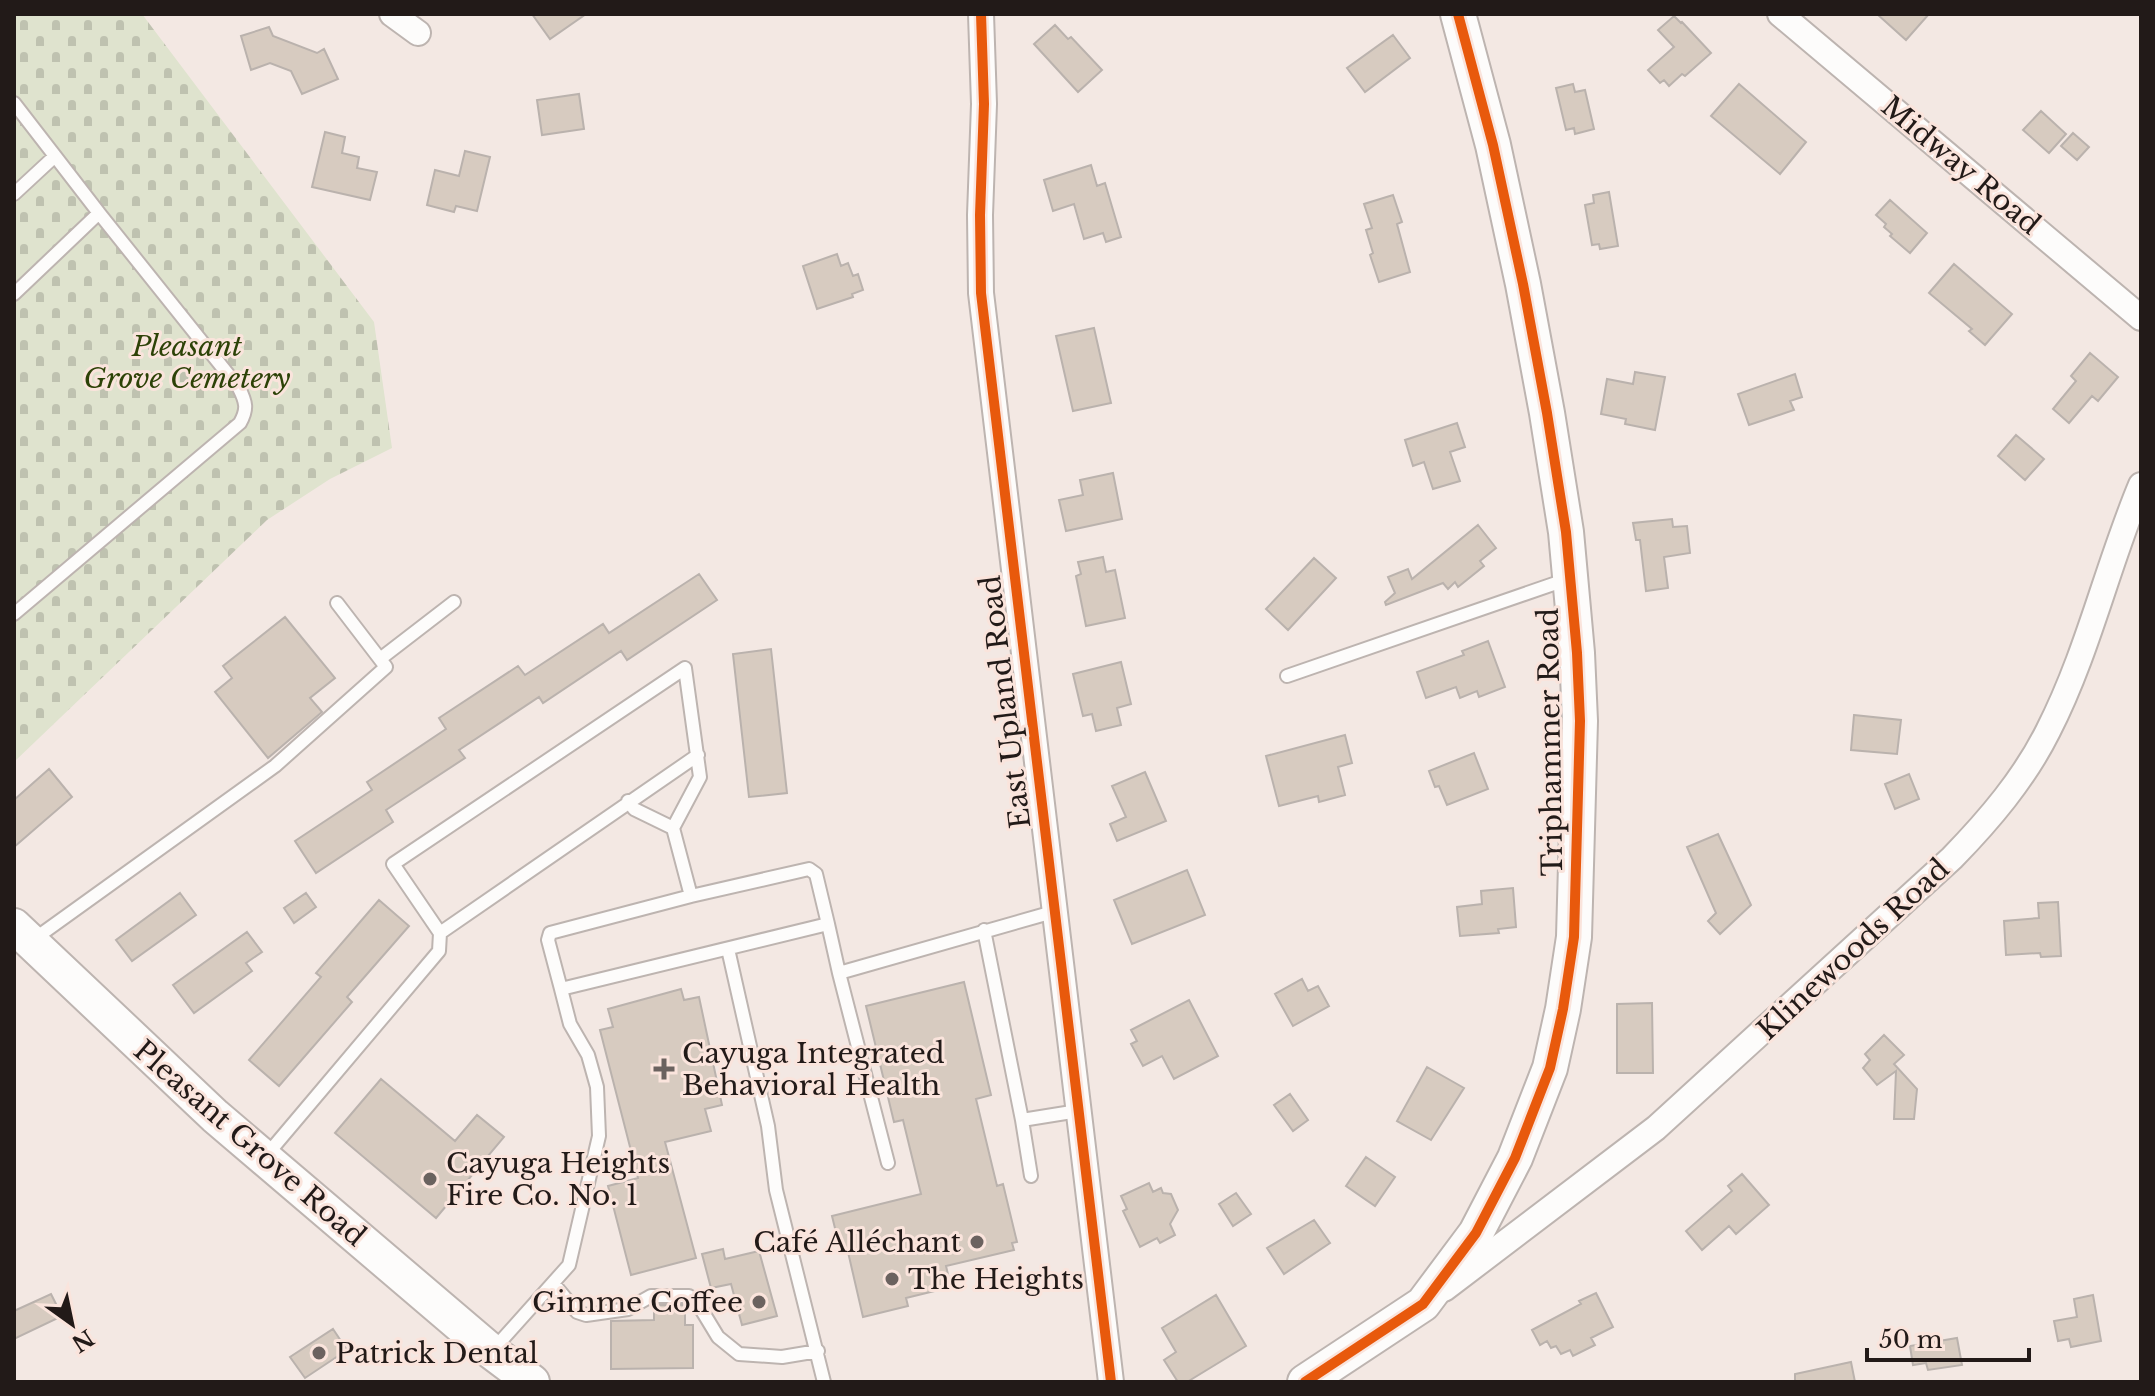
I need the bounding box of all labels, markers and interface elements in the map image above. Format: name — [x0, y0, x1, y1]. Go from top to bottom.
street label: Midway Road — [1874, 89, 2047, 242]
park label: Pleasant Grove Cemetery — [84, 329, 291, 396]
street label: East Upland Road — [973, 573, 1038, 831]
street label: Triphammer Road — [1531, 607, 1570, 877]
street label: Klinewoods Road — [1750, 851, 1957, 1047]
street label: Pleasant Grove Road — [126, 1033, 373, 1254]
place label: Cayuga Integrated Behavioral Health — [682, 1036, 945, 1103]
marker: Cayuga Integrated Behavioral Health — [653, 1058, 675, 1080]
place label: Cayuga Heights Fire Co. No. 1 — [446, 1146, 670, 1213]
marker: Cayuga Heights Fire Co. No. 1 — [421, 1170, 439, 1188]
place label: Café Alléchant — [753, 1225, 961, 1260]
marker: Café Alléchant — [968, 1233, 986, 1251]
place label: The Heights — [908, 1262, 1084, 1297]
marker: The Heights — [883, 1270, 901, 1288]
north arrow — [32, 1284, 112, 1364]
place label: Gimme Coffee — [532, 1285, 743, 1320]
marker: Gimme Coffee — [750, 1293, 768, 1311]
scale bar — [1867, 1312, 2029, 1362]
text: N — [66, 1323, 99, 1357]
text: 50 m — [1879, 1325, 1943, 1354]
place label: Patrick Dental — [335, 1336, 538, 1371]
marker: Patrick Dental — [310, 1344, 328, 1362]

